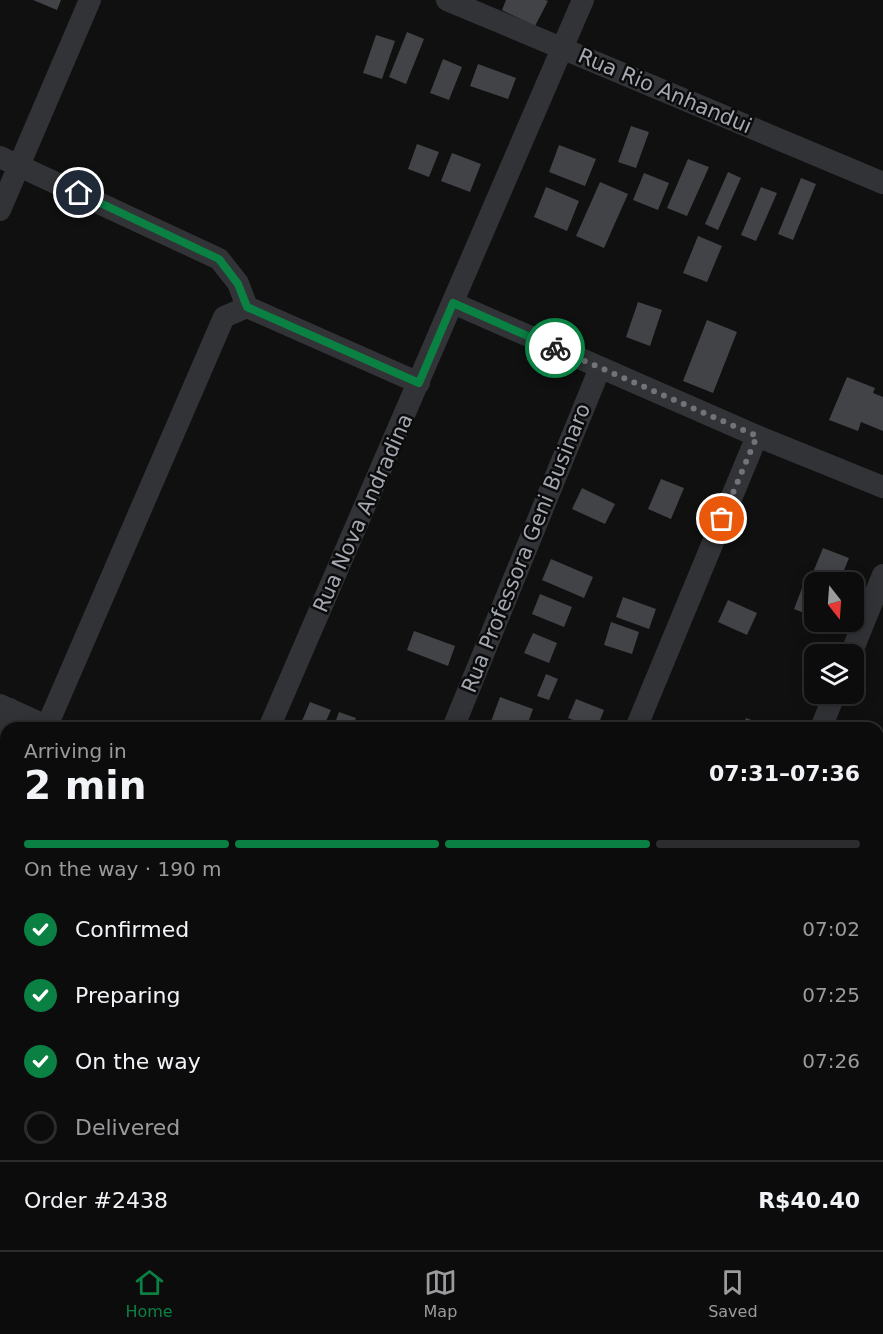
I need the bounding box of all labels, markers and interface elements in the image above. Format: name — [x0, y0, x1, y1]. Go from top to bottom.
street label: Rua Rio Anhandui — [575, 44, 755, 138]
pin — [53, 167, 104, 218]
icon: home — [62, 176, 95, 209]
courier — [525, 318, 585, 378]
icon: bike — [539, 332, 572, 365]
street label: Rua Professora Geni Businaro — [457, 400, 595, 696]
street label: Rua Nova Andradina — [308, 410, 418, 616]
pin — [696, 493, 747, 544]
icon: bag — [705, 502, 738, 535]
north arrow — [804, 572, 864, 632]
map controls — [804, 572, 864, 704]
button: layers — [804, 644, 864, 704]
text: Arriving in — [24, 739, 127, 763]
text: 07:31–07:36 — [709, 761, 860, 786]
text: 2 min — [24, 763, 146, 808]
text: On the way · 190 m — [24, 857, 222, 881]
icon: check — [24, 913, 57, 946]
text: Confirmed — [75, 917, 189, 942]
text: 07:02 — [802, 917, 860, 941]
icon: check — [24, 979, 57, 1012]
text: Preparing — [75, 983, 181, 1008]
text: 07:25 — [802, 983, 860, 1007]
icon: check — [24, 1045, 57, 1078]
text: On the way — [75, 1049, 201, 1074]
text: 07:26 — [802, 1049, 860, 1073]
text: Delivered — [75, 1115, 180, 1140]
text: Order #2438 — [24, 1188, 168, 1213]
text: R$40.40 — [758, 1188, 860, 1213]
tab: Home — [125, 1266, 173, 1321]
tab: Map — [424, 1266, 457, 1321]
tab: Saved — [708, 1266, 758, 1321]

